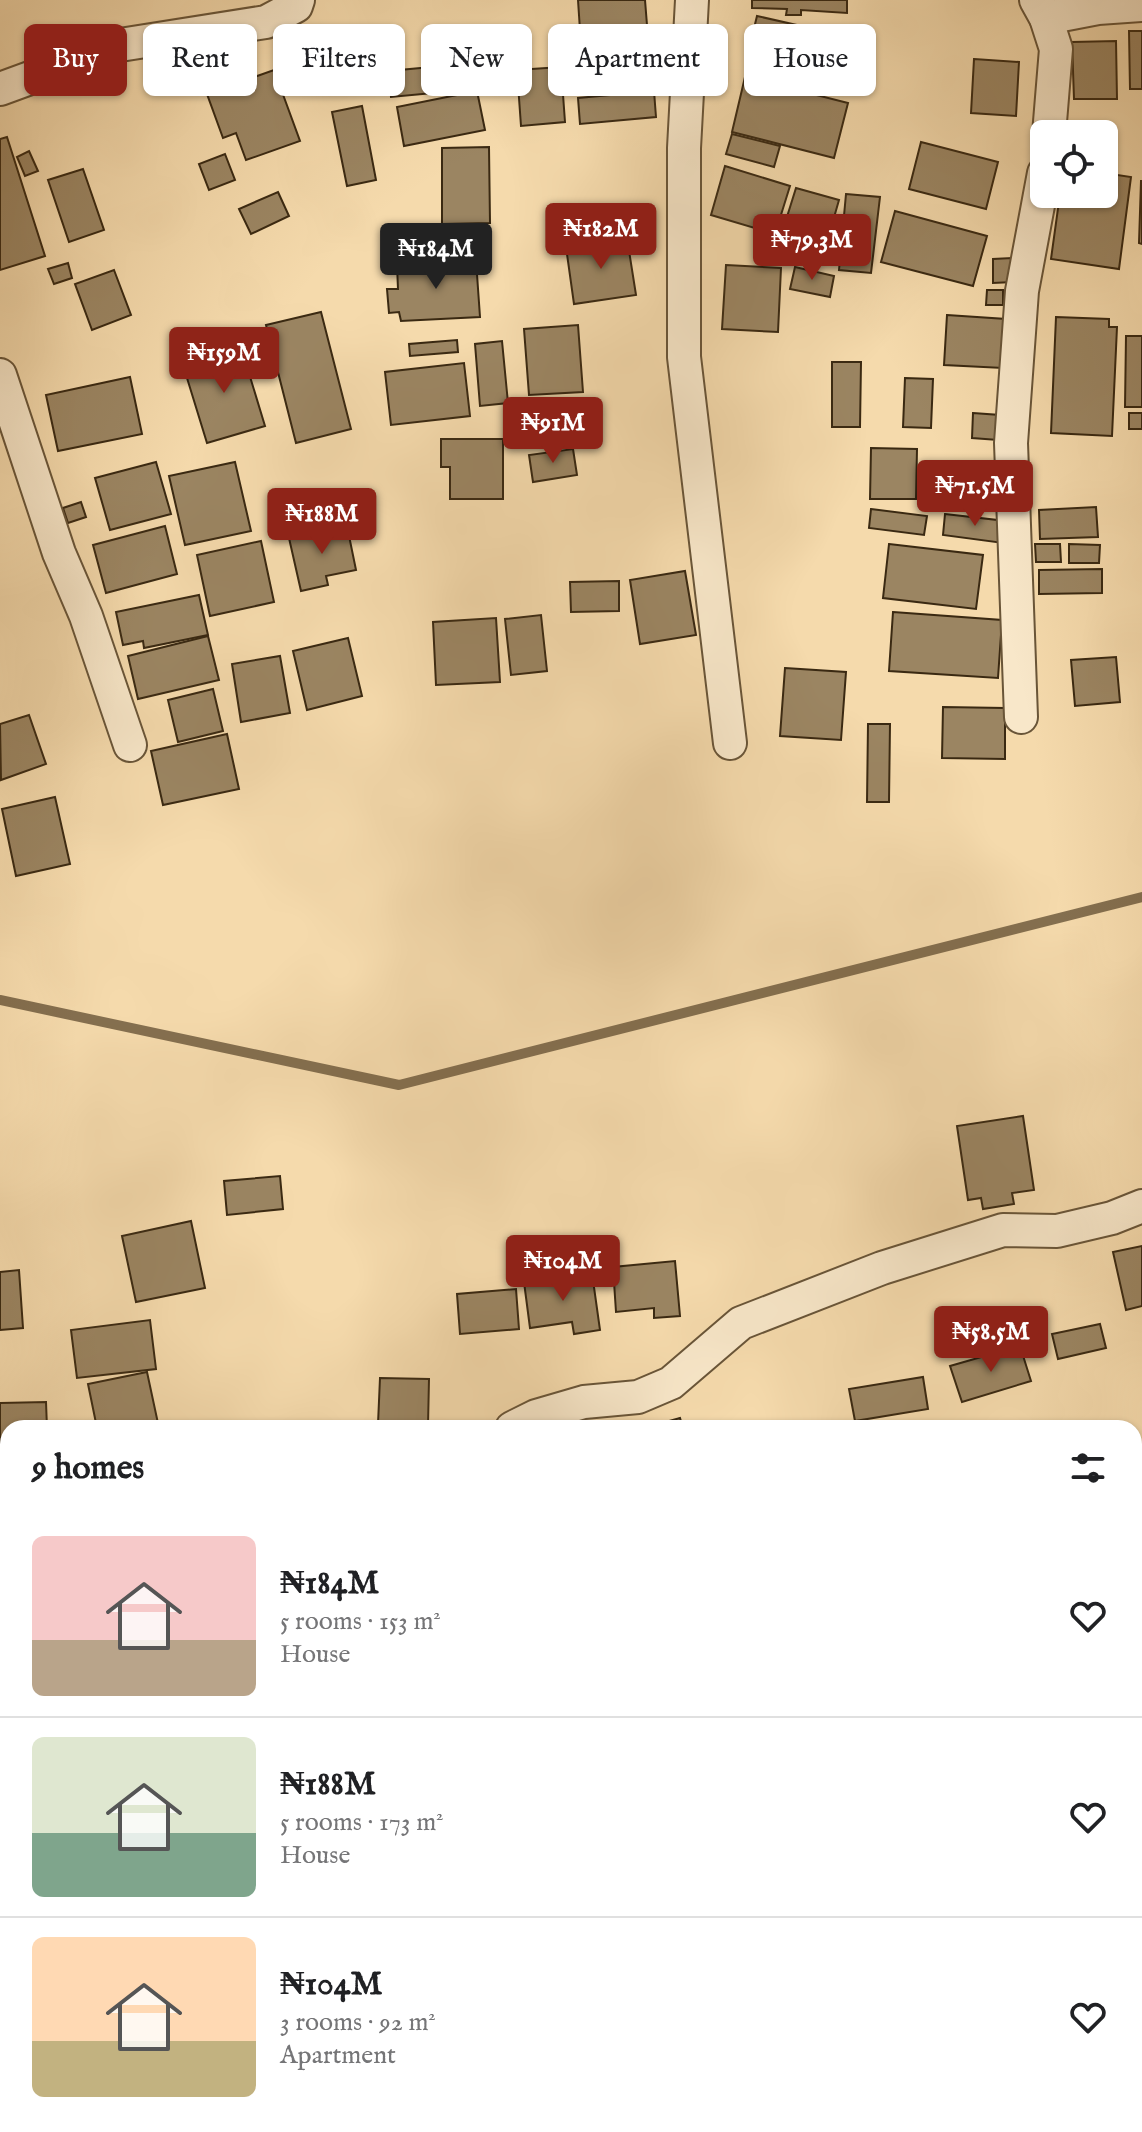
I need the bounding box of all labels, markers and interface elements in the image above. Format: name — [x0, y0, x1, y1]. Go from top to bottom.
chip: Buy — [24, 24, 127, 96]
chip: Rent — [143, 24, 257, 96]
chip: Filters — [273, 24, 405, 96]
chip: New — [421, 24, 532, 96]
chip: Apartment — [548, 24, 728, 96]
chip: House — [744, 24, 876, 96]
map controls — [1030, 120, 1118, 208]
button: locate — [1030, 120, 1118, 208]
pin: ₦182M — [545, 203, 657, 271]
text: ₦182M — [563, 212, 639, 245]
pin: ₦79.3M — [747, 214, 877, 282]
pin: ₦184M — [380, 223, 492, 291]
text: ₦79.3M — [771, 223, 853, 256]
text: ₦184M — [398, 232, 474, 265]
pin: ₦159M — [168, 327, 280, 395]
text: ₦159M — [187, 336, 261, 369]
pin: ₦91M — [506, 397, 600, 465]
text: ₦91M — [521, 406, 585, 439]
pin: ₦71.5M — [910, 460, 1040, 528]
text: ₦71.5M — [935, 469, 1015, 502]
pin: ₦188M — [266, 488, 378, 556]
text: ₦188M — [285, 497, 359, 530]
pin: ₦104M — [507, 1235, 619, 1303]
text: ₦104M — [524, 1244, 602, 1277]
pin: ₦58.5M — [926, 1306, 1056, 1374]
text: ₦58.5M — [952, 1315, 1030, 1348]
icon: filters — [1066, 1446, 1110, 1490]
text: 9 homes — [32, 1447, 144, 1490]
text: ₦184M — [280, 1562, 379, 1605]
icon: home — [96, 1568, 192, 1664]
icon: heart — [1066, 1594, 1110, 1638]
text: 5 rooms · 153 m² — [280, 1605, 441, 1638]
text: House — [280, 1638, 350, 1671]
text: ₦188M — [280, 1763, 376, 1806]
icon: home — [96, 1769, 192, 1865]
icon: heart — [1066, 1795, 1110, 1839]
text: 5 rooms · 173 m² — [280, 1806, 444, 1839]
text: House — [280, 1839, 350, 1872]
text: ₦104M — [280, 1963, 382, 2006]
icon: home — [96, 1969, 192, 2065]
icon: heart — [1066, 1995, 1110, 2039]
text: 3 rooms · 92 m² — [280, 2006, 436, 2039]
text: Apartment — [280, 2039, 396, 2072]

